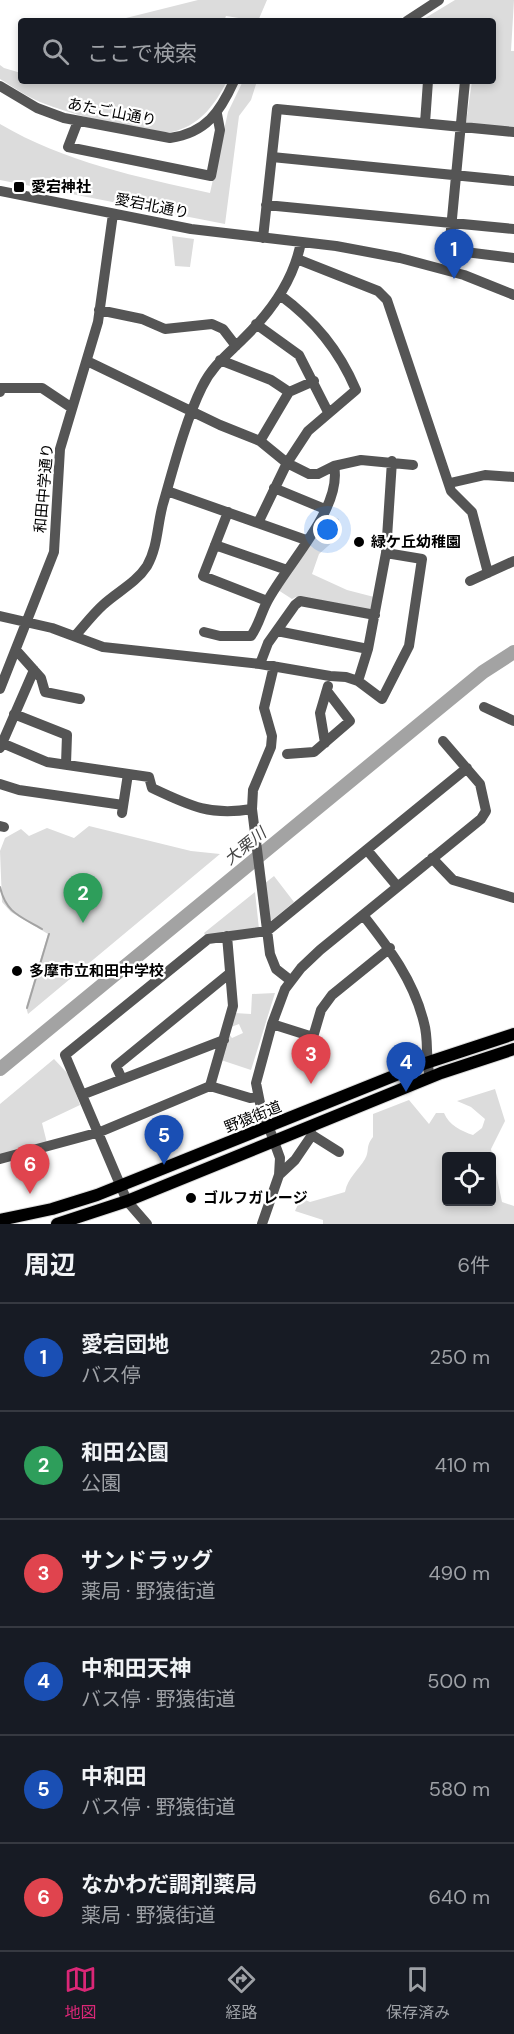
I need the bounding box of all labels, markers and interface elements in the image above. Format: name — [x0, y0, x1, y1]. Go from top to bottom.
search box — [18, 18, 496, 84]
icon: search — [39, 35, 72, 68]
text: ここで検索 — [87, 39, 197, 68]
street label: あたご山通り — [66, 94, 158, 130]
place label: 愛宕神社 — [31, 177, 91, 197]
marker: 愛宕神社 — [12, 180, 26, 194]
street label: 愛宕北通り — [113, 189, 191, 223]
pin: 1 — [434, 230, 474, 279]
street label: 和田中学通り — [30, 442, 58, 534]
your location — [313, 515, 342, 544]
place label: 緑ケ丘幼稚園 — [371, 532, 461, 552]
marker: 緑ケ丘幼稚園 — [352, 535, 366, 549]
water label: 大栗川 — [220, 821, 272, 869]
pin: 2 — [64, 874, 103, 923]
place label: 多摩市立和田中学校 — [29, 961, 164, 981]
marker: 多摩市立和田中学校 — [10, 964, 24, 978]
pin: 3 — [292, 1034, 330, 1084]
pin: 4 — [386, 1042, 426, 1092]
street label: 野猿街道 — [221, 1096, 285, 1138]
pin: 5 — [144, 1116, 184, 1165]
pin: 6 — [10, 1144, 50, 1194]
map controls — [442, 1152, 496, 1206]
button: locate — [442, 1152, 496, 1206]
place label: ゴルフガレージ — [203, 1188, 308, 1208]
marker: ゴルフガレージ — [184, 1191, 198, 1205]
text: 周辺 — [24, 1248, 76, 1282]
text: 6件 — [457, 1252, 490, 1278]
text: 愛宕団地 — [81, 1330, 169, 1359]
text: 1 — [40, 1344, 47, 1370]
text: 250 m — [429, 1344, 490, 1370]
text: バス停 — [81, 1362, 141, 1388]
text: 和田公園 — [81, 1438, 169, 1467]
text: 2 — [38, 1452, 49, 1478]
text: 410 m — [435, 1452, 490, 1478]
text: 公園 — [81, 1470, 121, 1496]
text: サンドラッグ — [81, 1546, 213, 1575]
text: 3 — [37, 1560, 50, 1586]
text: 490 m — [428, 1560, 490, 1586]
text: 薬局 · 野猿街道 — [81, 1578, 216, 1604]
text: 中和田天神 — [81, 1654, 191, 1683]
text: 4 — [37, 1668, 50, 1694]
text: 500 m — [427, 1668, 490, 1694]
text: バス停 · 野猿街道 — [81, 1686, 236, 1712]
text: 中和田 — [81, 1762, 147, 1791]
text: 5 — [37, 1776, 50, 1802]
text: 580 m — [429, 1776, 490, 1802]
text: バス停 · 野猿街道 — [81, 1794, 236, 1820]
text: なかわだ調剤薬局 — [81, 1870, 257, 1899]
text: 6 — [37, 1884, 50, 1910]
text: 640 m — [428, 1884, 490, 1910]
text: 薬局 · 野猿街道 — [81, 1902, 216, 1928]
tab: 地図 — [64, 1963, 97, 2023]
tab: 経路 — [225, 1963, 258, 2023]
tab: 保存済み — [386, 1963, 450, 2023]

